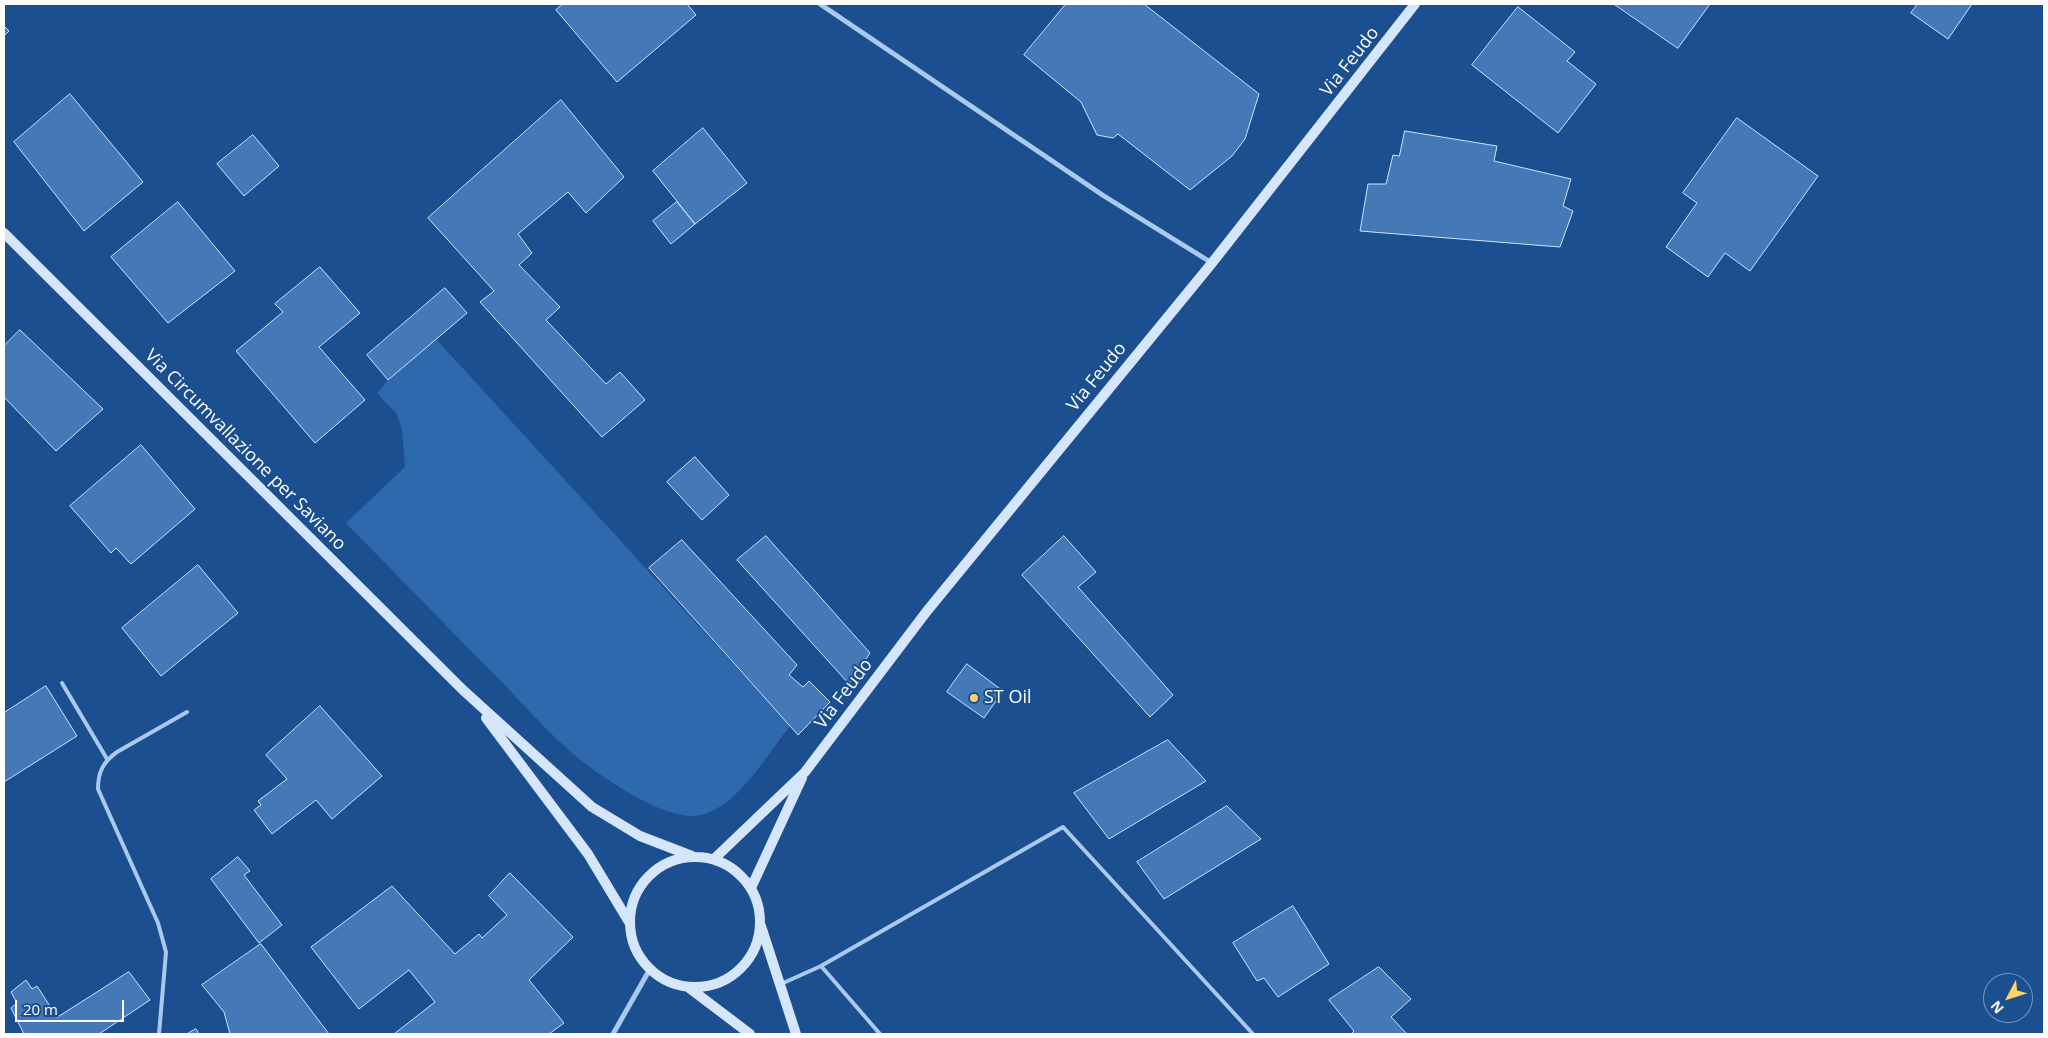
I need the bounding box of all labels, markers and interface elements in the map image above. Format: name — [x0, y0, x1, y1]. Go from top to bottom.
street label: Via Feudo — [1316, 23, 1384, 101]
street label: Via Feudo — [1063, 338, 1131, 416]
street label: Via Circumvallazione per Saviano — [140, 345, 350, 555]
street label: Via Feudo — [811, 655, 877, 733]
place label: ST Oil — [984, 687, 1032, 709]
marker: ST Oil — [968, 692, 980, 704]
north arrow — [1983, 973, 2033, 1023]
scale bar — [18, 990, 126, 1022]
text: N — [1986, 997, 2008, 1018]
text: 20 m — [23, 999, 58, 1019]

